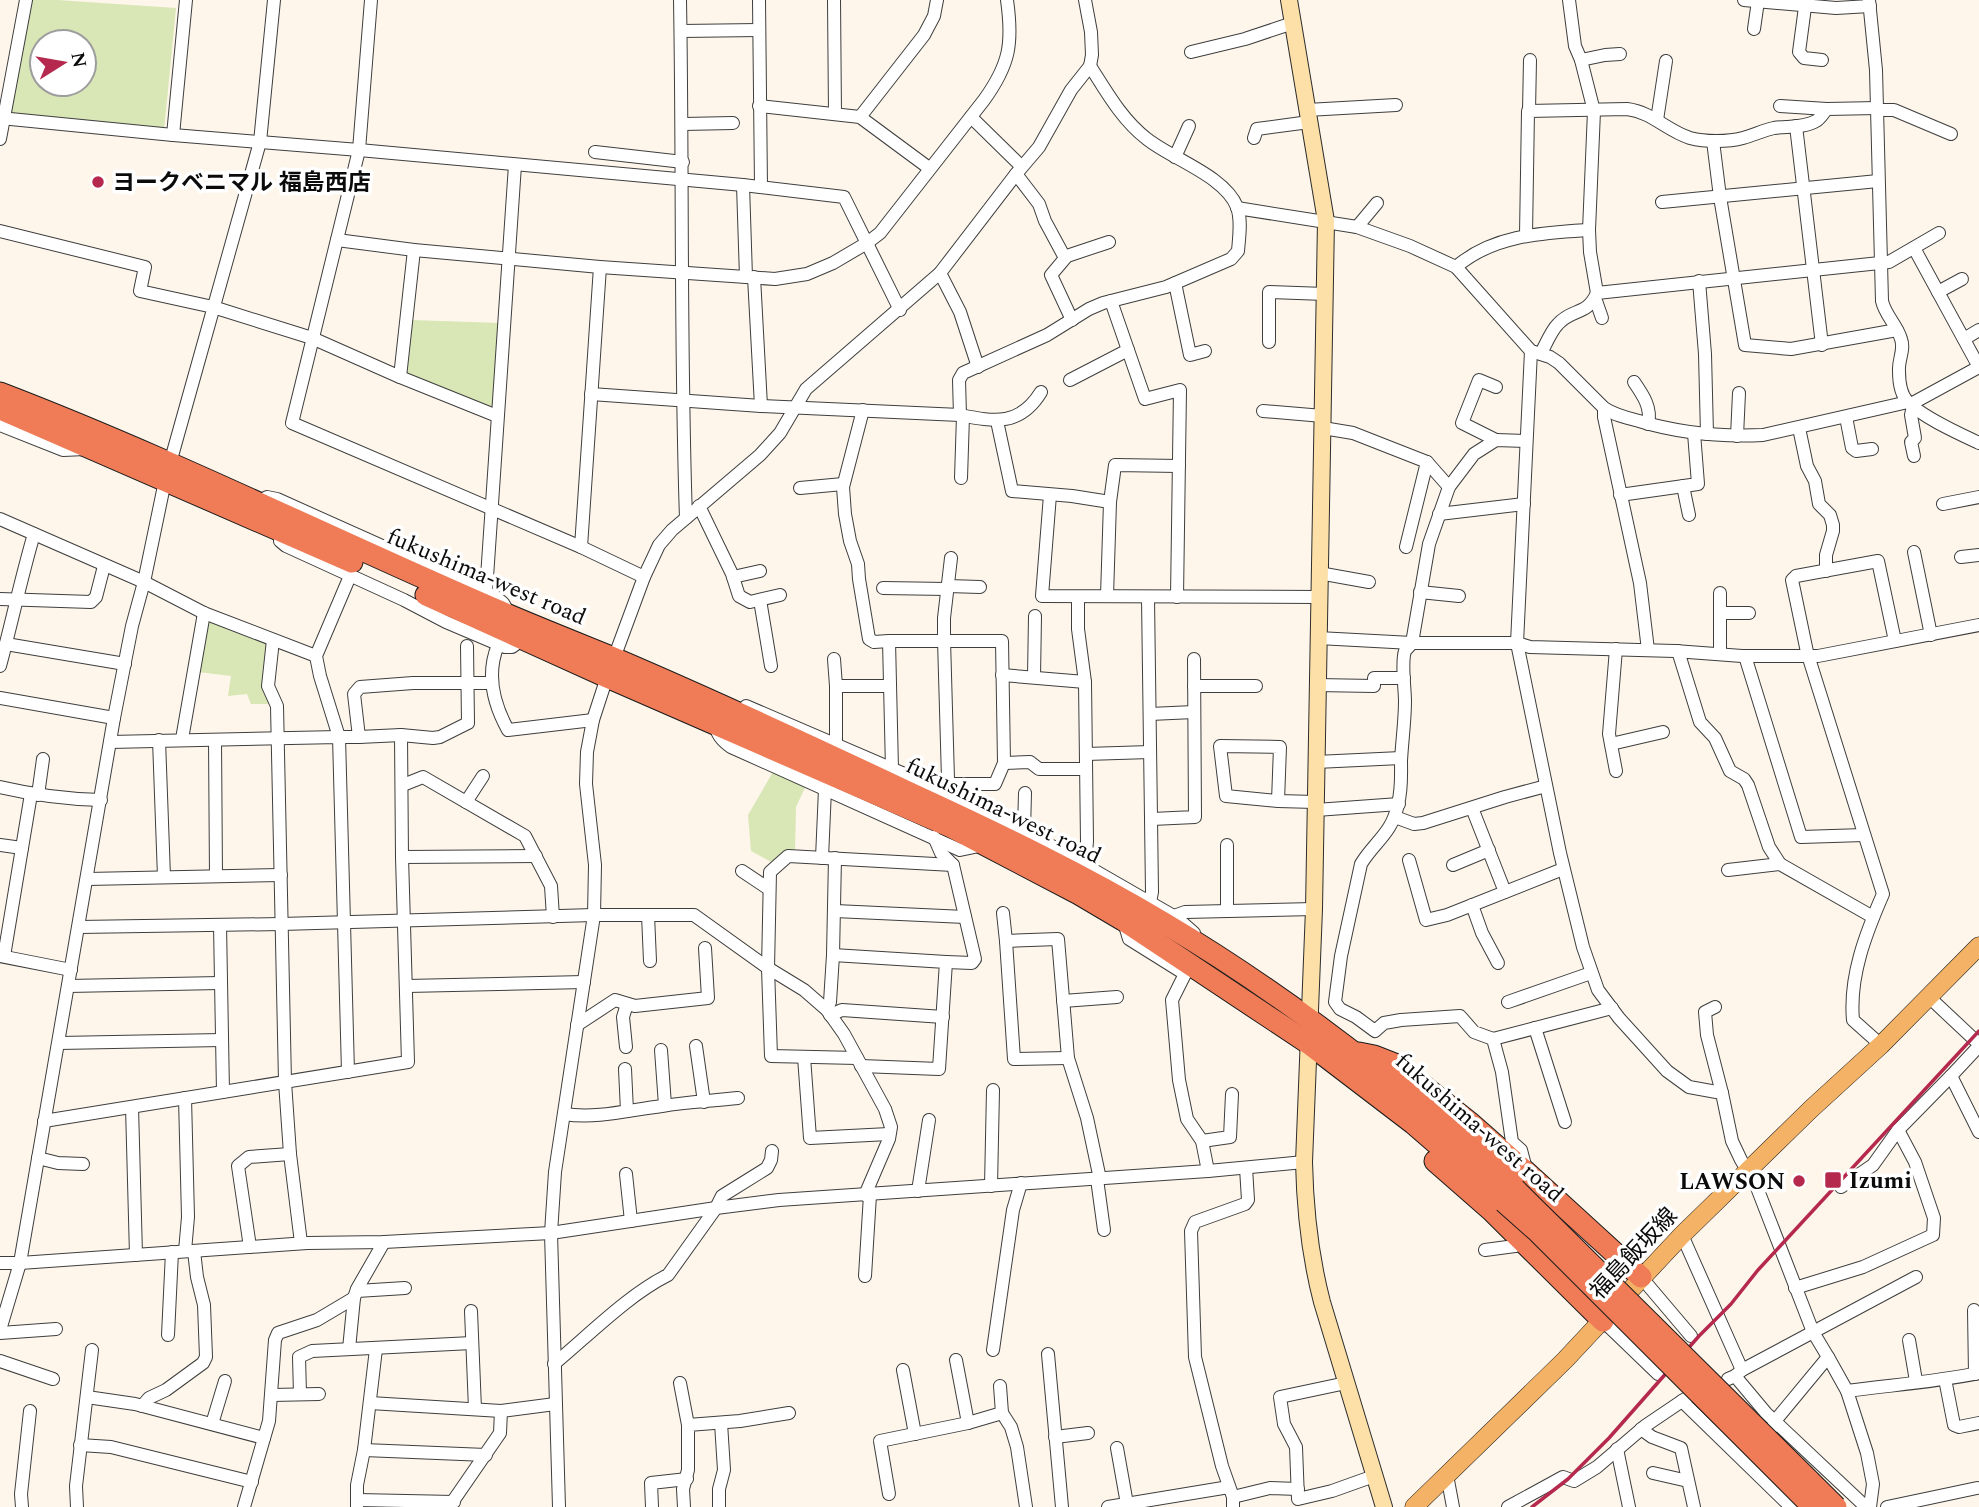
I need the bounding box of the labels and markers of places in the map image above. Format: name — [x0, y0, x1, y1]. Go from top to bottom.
place label: ヨークベニマル 福島西店 — [112, 166, 371, 201]
marker: ヨークベニマル 福島西店 — [90, 174, 106, 190]
place label: Izumi — [1849, 1164, 1912, 1199]
place label: LAWSON — [1679, 1165, 1785, 1200]
marker: Izumi — [1823, 1170, 1843, 1190]
marker: LAWSON — [1791, 1173, 1807, 1189]

